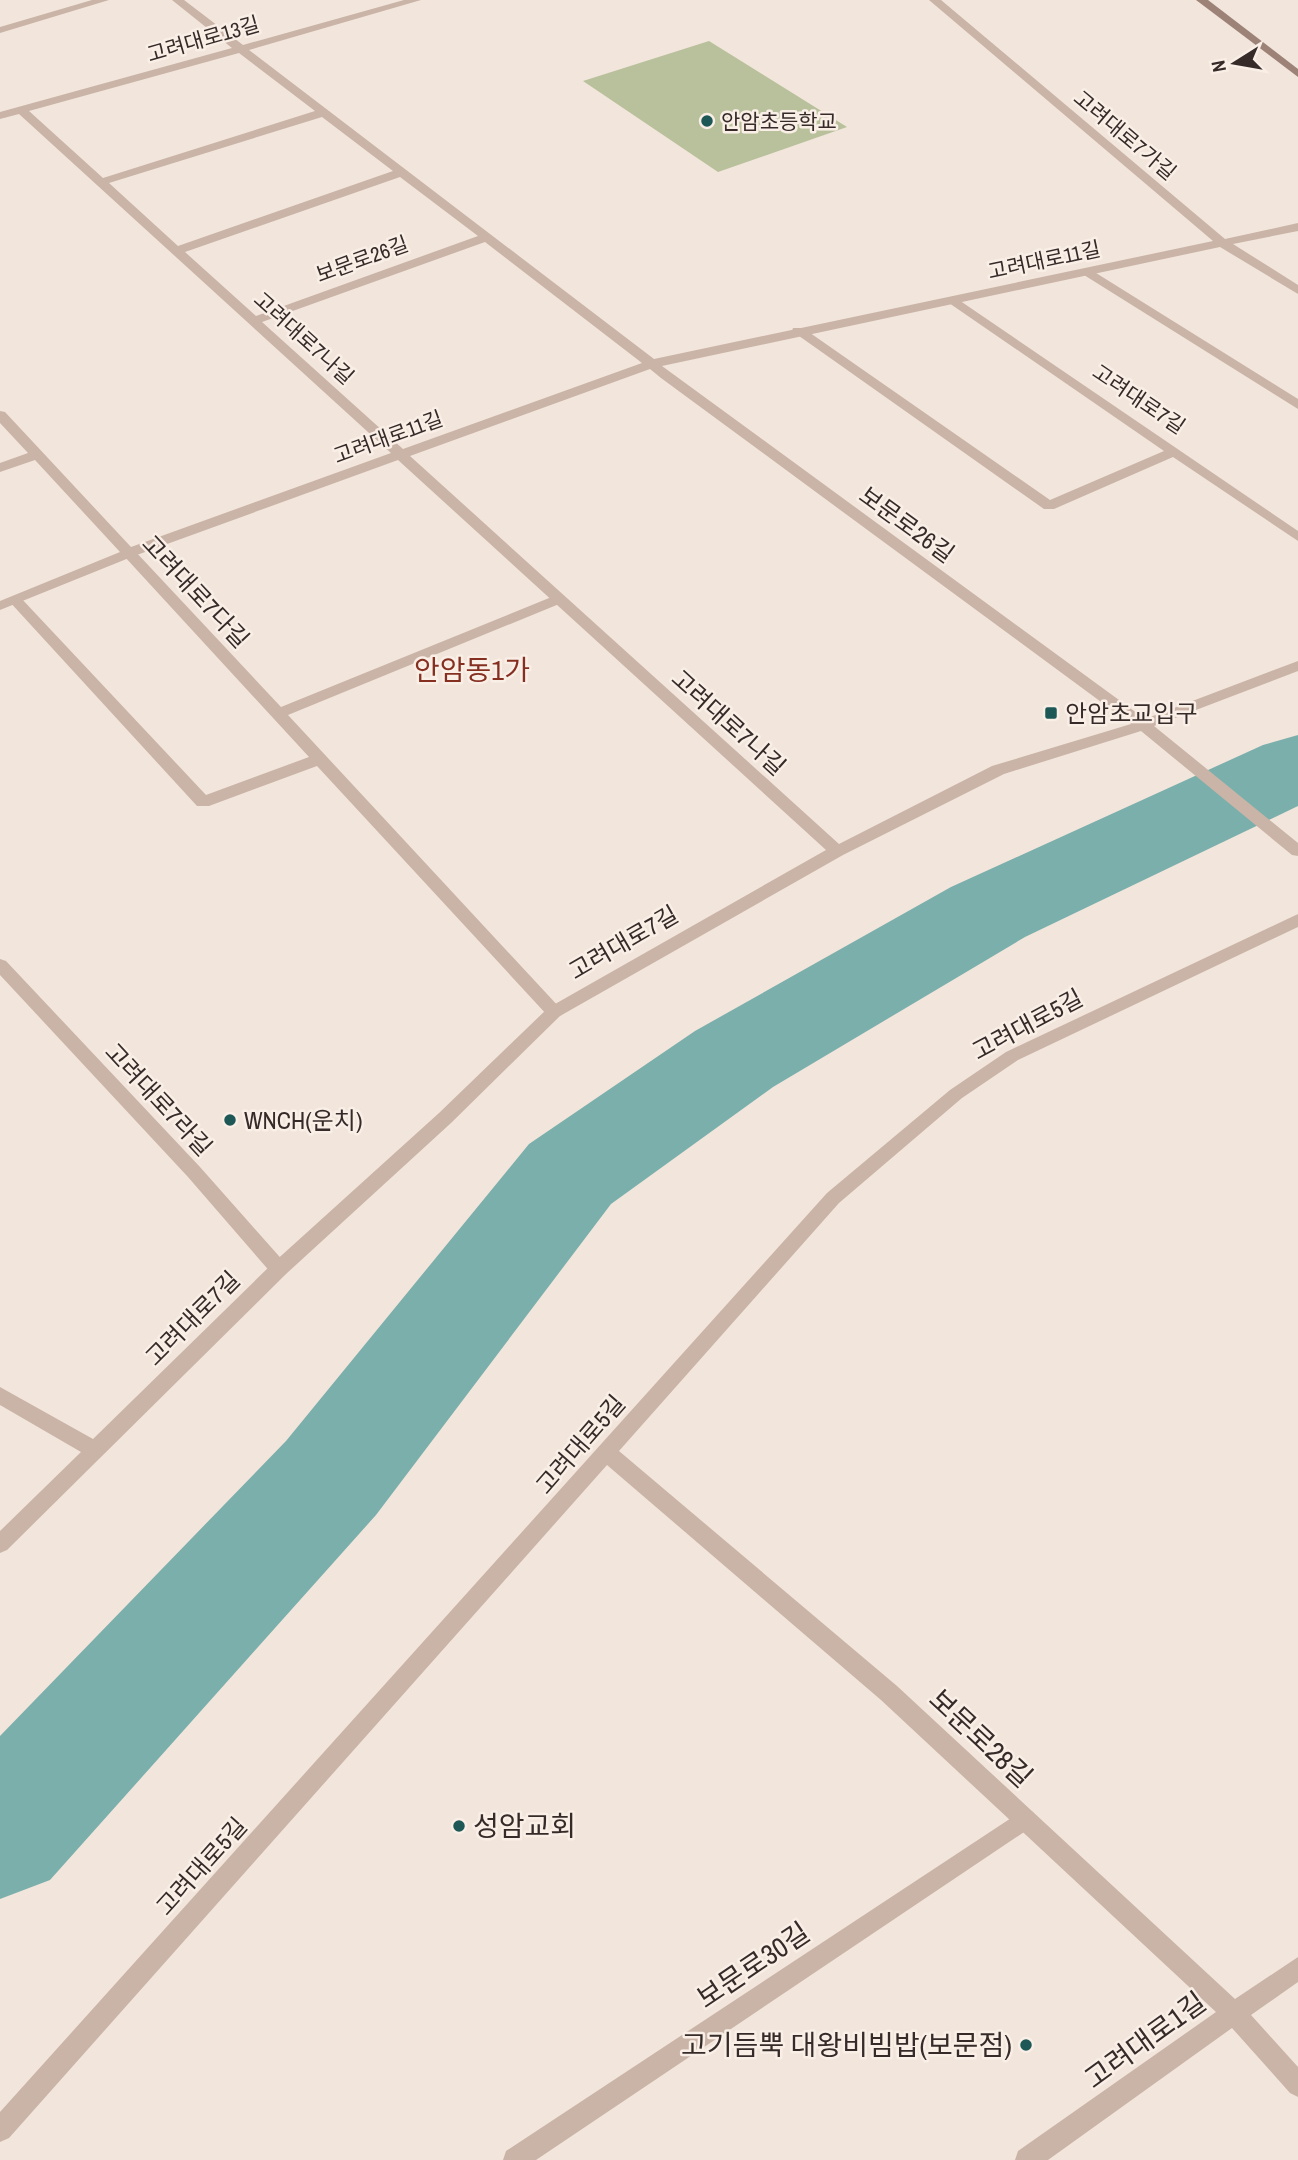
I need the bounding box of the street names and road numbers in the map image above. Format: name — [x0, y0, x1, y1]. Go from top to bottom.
street label: 고려대로13길 — [143, 9, 263, 69]
street label: 고려대로7가길 — [1068, 84, 1182, 186]
street label: 보문로26길 — [312, 229, 412, 289]
street label: 고려대로11길 — [985, 234, 1103, 286]
street label: 고려대로7나길 — [248, 285, 360, 391]
street label: 고려대로7길 — [1087, 357, 1191, 441]
street label: 고려대로11길 — [329, 404, 447, 470]
street label: 보문로26길 — [853, 479, 961, 569]
street label: 고려대로7다길 — [135, 528, 257, 654]
street label: 고려대로7나길 — [665, 662, 793, 782]
street label: 고려대로7길 — [562, 898, 684, 986]
street label: 고려대로5길 — [966, 981, 1088, 1067]
street label: 고려대로7라길 — [98, 1036, 220, 1162]
street label: 고려대로7길 — [138, 1264, 246, 1372]
street label: 고려대로5길 — [528, 1388, 632, 1500]
street label: 보문로28길 — [921, 1680, 1041, 1796]
street label: 고려대로5길 — [149, 1810, 253, 1922]
street label: 보문로30길 — [689, 1913, 817, 2017]
street label: 고려대로1길 — [1077, 1983, 1213, 2097]

